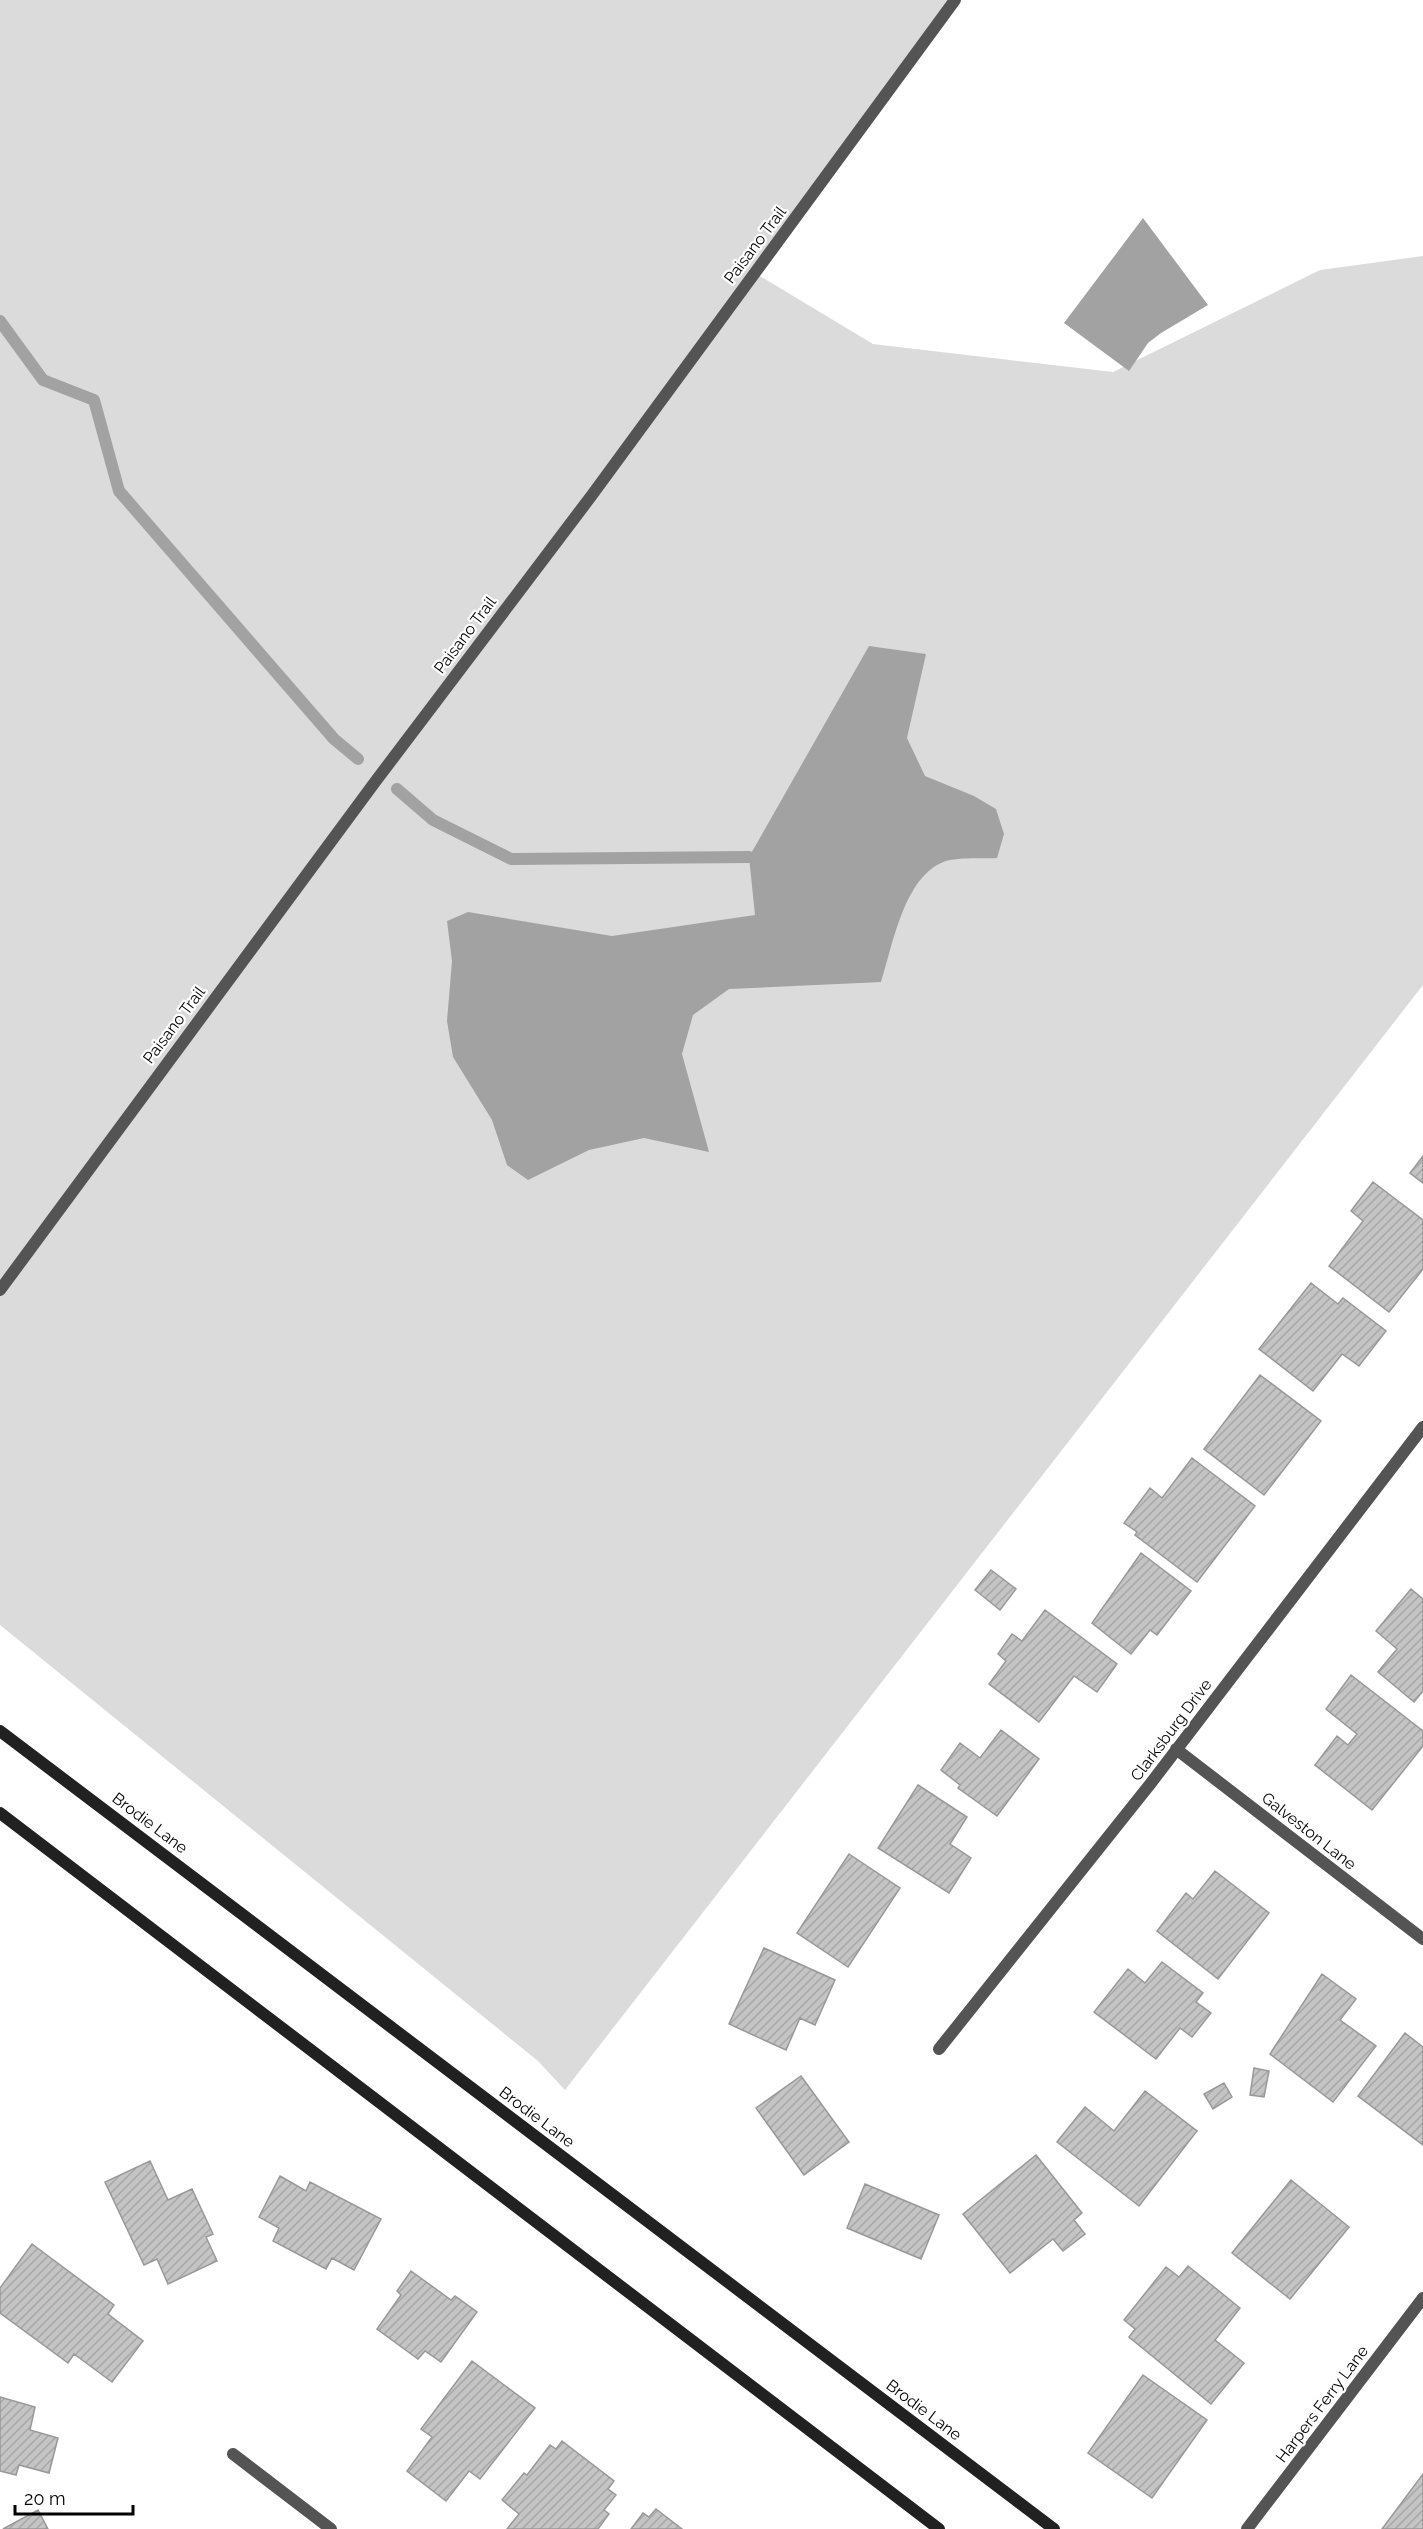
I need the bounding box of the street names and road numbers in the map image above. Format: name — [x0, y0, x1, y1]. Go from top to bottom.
street label: Paisano Trail — [720, 202, 790, 287]
street label: Paisano Trail — [430, 592, 500, 677]
street label: Paisano Trail — [139, 982, 209, 1067]
street label: Clarksburg Drive — [1126, 1675, 1216, 1785]
street label: Galveston Lane — [1258, 1788, 1360, 1874]
street label: Brodie Lane — [109, 1789, 191, 1857]
street label: Brodie Lane — [496, 2083, 578, 2151]
street label: Harpers Ferry Lane — [1272, 2342, 1372, 2466]
street label: Brodie Lane — [883, 2376, 965, 2444]

